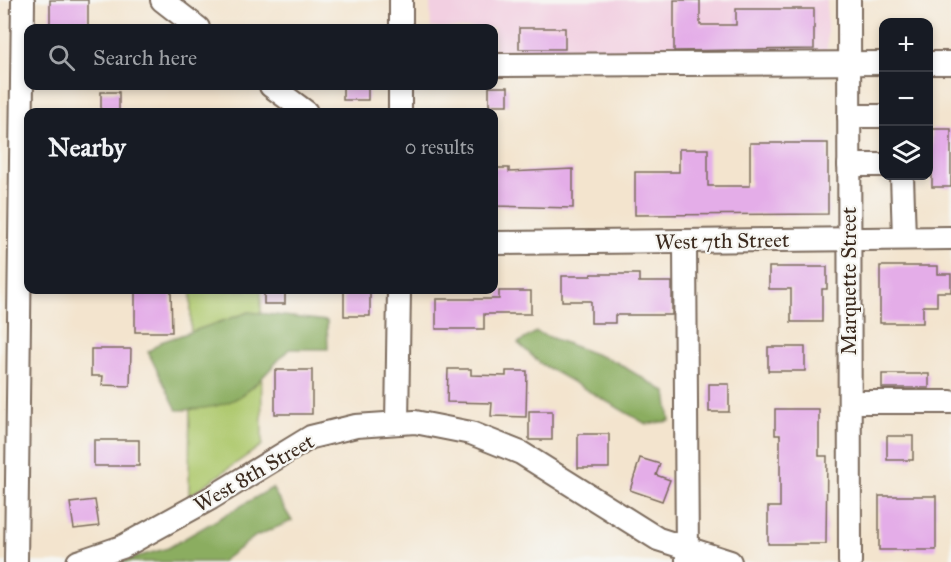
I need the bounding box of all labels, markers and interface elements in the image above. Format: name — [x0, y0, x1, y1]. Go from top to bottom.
map controls — [879, 18, 933, 180]
button: + — [879, 18, 933, 72]
search box — [24, 24, 498, 90]
icon: search — [45, 41, 78, 74]
text: Search here — [93, 44, 197, 71]
button: − — [879, 72, 933, 126]
button: layers — [879, 126, 933, 180]
text: Nearby — [48, 131, 126, 163]
text: 0 results — [405, 135, 474, 159]
street label: Marquette Street — [836, 206, 862, 355]
street label: West 7th Street — [655, 227, 790, 255]
street label: West 8th Street — [189, 428, 319, 518]

